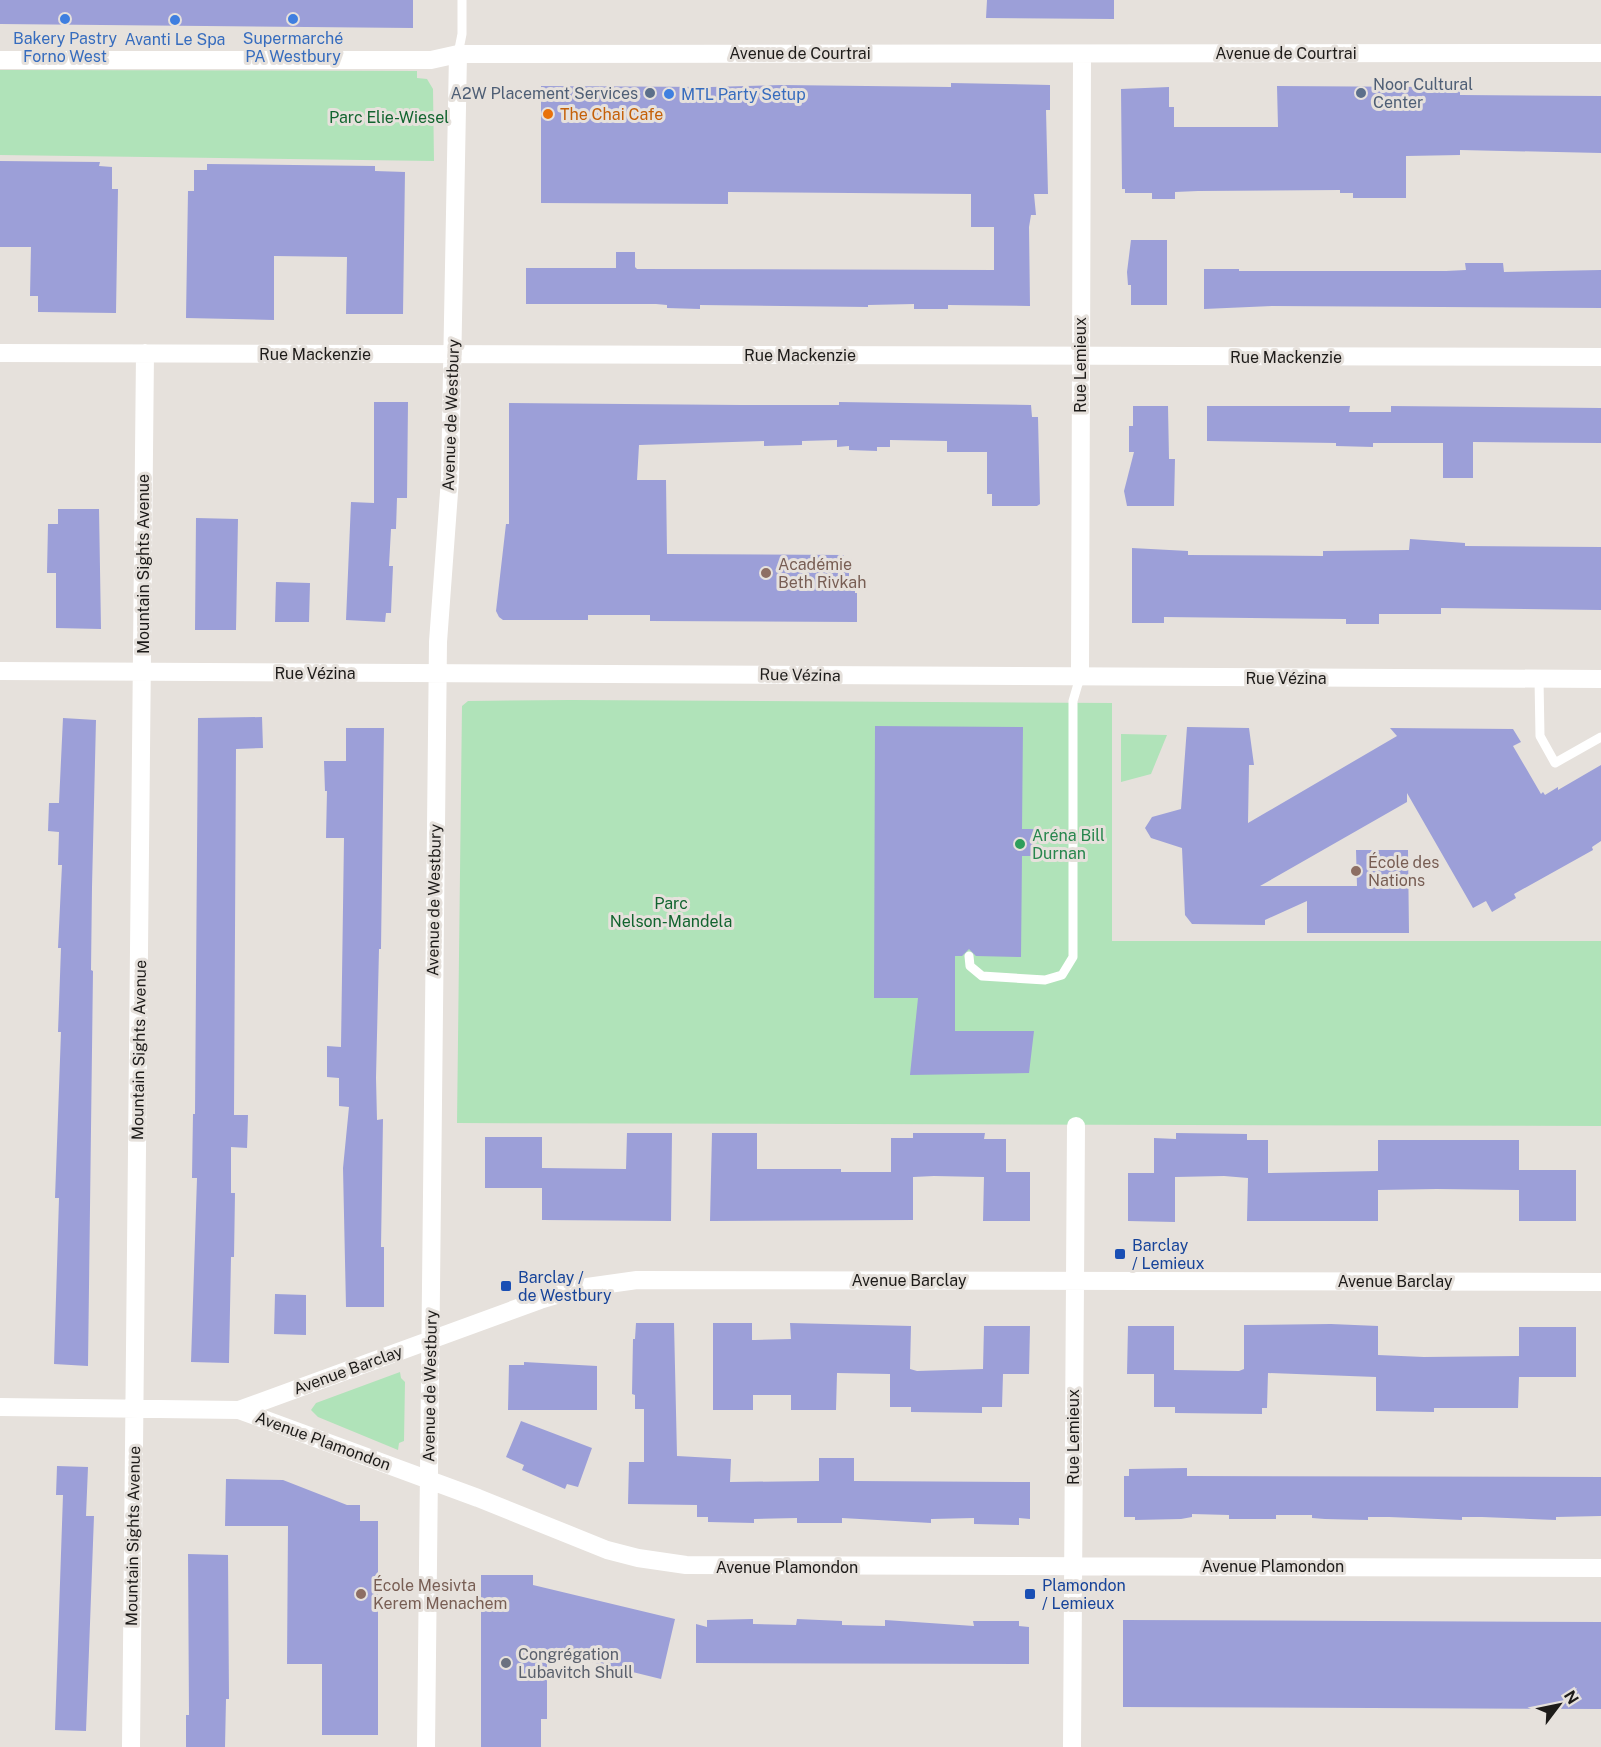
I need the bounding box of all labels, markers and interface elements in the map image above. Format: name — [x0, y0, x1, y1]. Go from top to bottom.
marker: Bakery Pastry Forno West — [58, 12, 72, 26]
marker: Supermarché PA Westbury — [286, 12, 300, 26]
marker: Avanti Le Spa — [168, 13, 182, 27]
place label: Bakery Pastry Forno West — [13, 29, 117, 66]
place label: Supermarché PA Westbury — [243, 29, 343, 66]
place label: Avanti Le Spa — [125, 30, 225, 49]
street label: Avenue de Courtrai — [729, 44, 871, 63]
street label: Avenue de Courtrai — [1215, 44, 1357, 63]
place label: Noor Cultural Center — [1373, 75, 1473, 112]
place label: A2W Placement Services — [451, 84, 638, 103]
place label: MTL Party Setup — [681, 85, 806, 104]
marker: A2W Placement Services — [643, 86, 657, 100]
marker: Noor Cultural Center — [1354, 86, 1368, 100]
marker: MTL Party Setup — [662, 87, 676, 101]
place label: The Chai Cafe — [560, 105, 663, 124]
marker: The Chai Cafe — [541, 107, 555, 121]
park label: Parc Elie-Wiesel — [329, 108, 449, 127]
street label: Rue Lemieux — [1071, 317, 1090, 413]
street label: Avenue de Westbury — [439, 338, 463, 491]
street label: Rue Mackenzie — [259, 345, 371, 364]
street label: Rue Mackenzie — [744, 346, 856, 365]
street label: Rue Mackenzie — [1230, 348, 1342, 367]
street label: Mountain Sights Avenue — [134, 474, 153, 654]
place label: Académie Beth Rivkah — [778, 555, 866, 592]
marker: Académie Beth Rivkah — [759, 566, 773, 580]
street label: Rue Vézina — [274, 664, 356, 683]
street label: Rue Vézina — [759, 665, 841, 685]
street label: Rue Vézina — [1245, 669, 1327, 688]
street label: Avenue de Westbury — [423, 823, 445, 976]
place label: Aréna Bill Durnan — [1032, 826, 1105, 863]
marker: Aréna Bill Durnan — [1013, 837, 1027, 851]
place label: École des Nations — [1368, 852, 1439, 890]
marker: École des Nations — [1349, 864, 1363, 878]
park label: Parc Nelson-Mandela — [610, 894, 732, 931]
street label: Mountain Sights Avenue — [128, 960, 150, 1140]
place label: Barclay / Lemieux — [1132, 1236, 1205, 1273]
marker: Barclay / Lemieux — [1113, 1247, 1127, 1261]
place label: Barclay / de Westbury — [518, 1268, 612, 1305]
street label: Avenue Barclay — [852, 1271, 967, 1290]
street label: Avenue Barclay — [1338, 1272, 1453, 1291]
marker: Barclay / de Westbury — [499, 1279, 513, 1293]
street label: Avenue de Westbury — [419, 1309, 441, 1462]
street label: Avenue Barclay — [291, 1341, 406, 1399]
street label: Rue Lemieux — [1064, 1389, 1083, 1485]
street label: Avenue Plamondon — [253, 1408, 393, 1474]
street label: Mountain Sights Avenue — [122, 1446, 144, 1626]
street label: Avenue Plamondon — [1202, 1557, 1344, 1576]
street label: Avenue Plamondon — [716, 1558, 858, 1577]
place label: École Mesivta Kerem Menachem — [373, 1575, 507, 1613]
place label: Plamondon / Lemieux — [1042, 1576, 1126, 1613]
marker: École Mesivta Kerem Menachem — [354, 1587, 368, 1601]
marker: Plamondon / Lemieux — [1023, 1587, 1037, 1601]
place label: Congrégation Lubavitch Shull — [518, 1645, 633, 1682]
marker: Congrégation Lubavitch Shull — [499, 1656, 513, 1670]
north arrow — [1529, 1675, 1589, 1735]
text: N — [1560, 1687, 1583, 1708]

